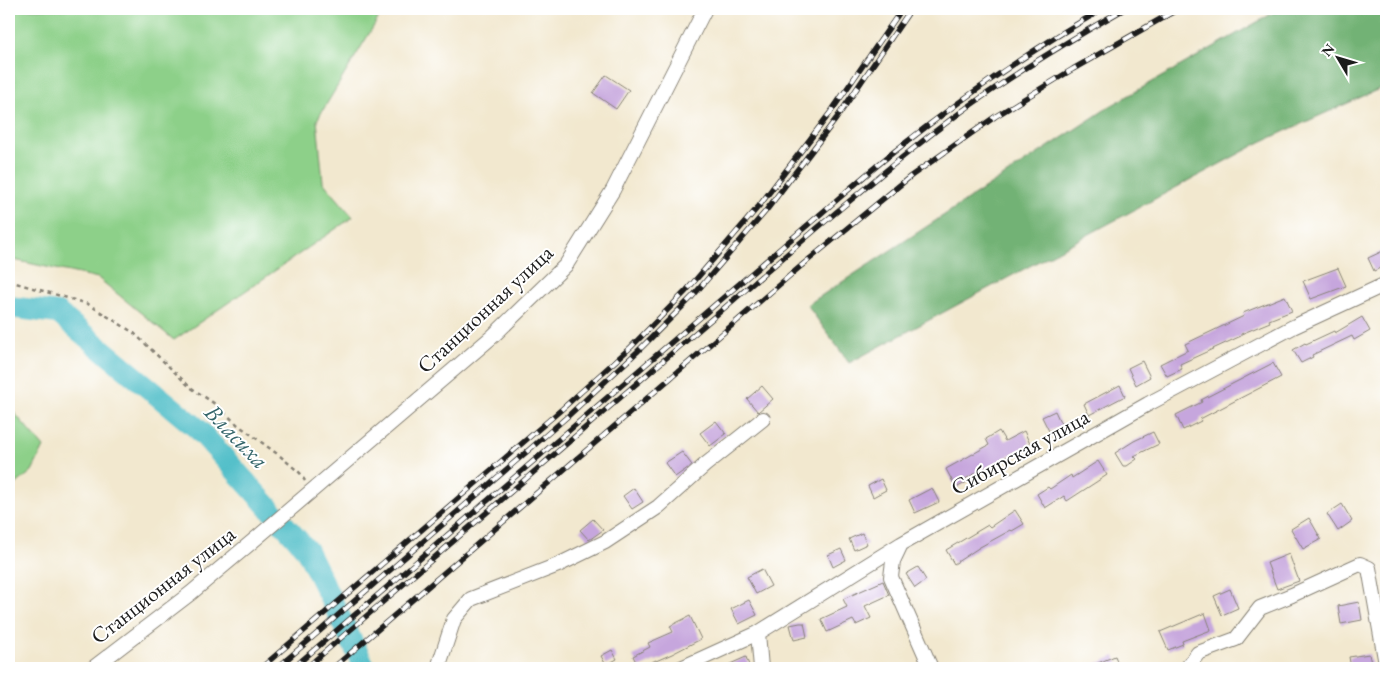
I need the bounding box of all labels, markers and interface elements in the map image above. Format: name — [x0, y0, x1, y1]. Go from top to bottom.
north arrow — [1312, 32, 1362, 82]
text: N — [1317, 39, 1339, 60]
street label: Станционная улица — [411, 238, 559, 380]
water label: Власиха — [198, 396, 276, 475]
street label: Сибирская улица — [946, 402, 1095, 502]
street label: Станционная улица — [85, 519, 241, 651]

